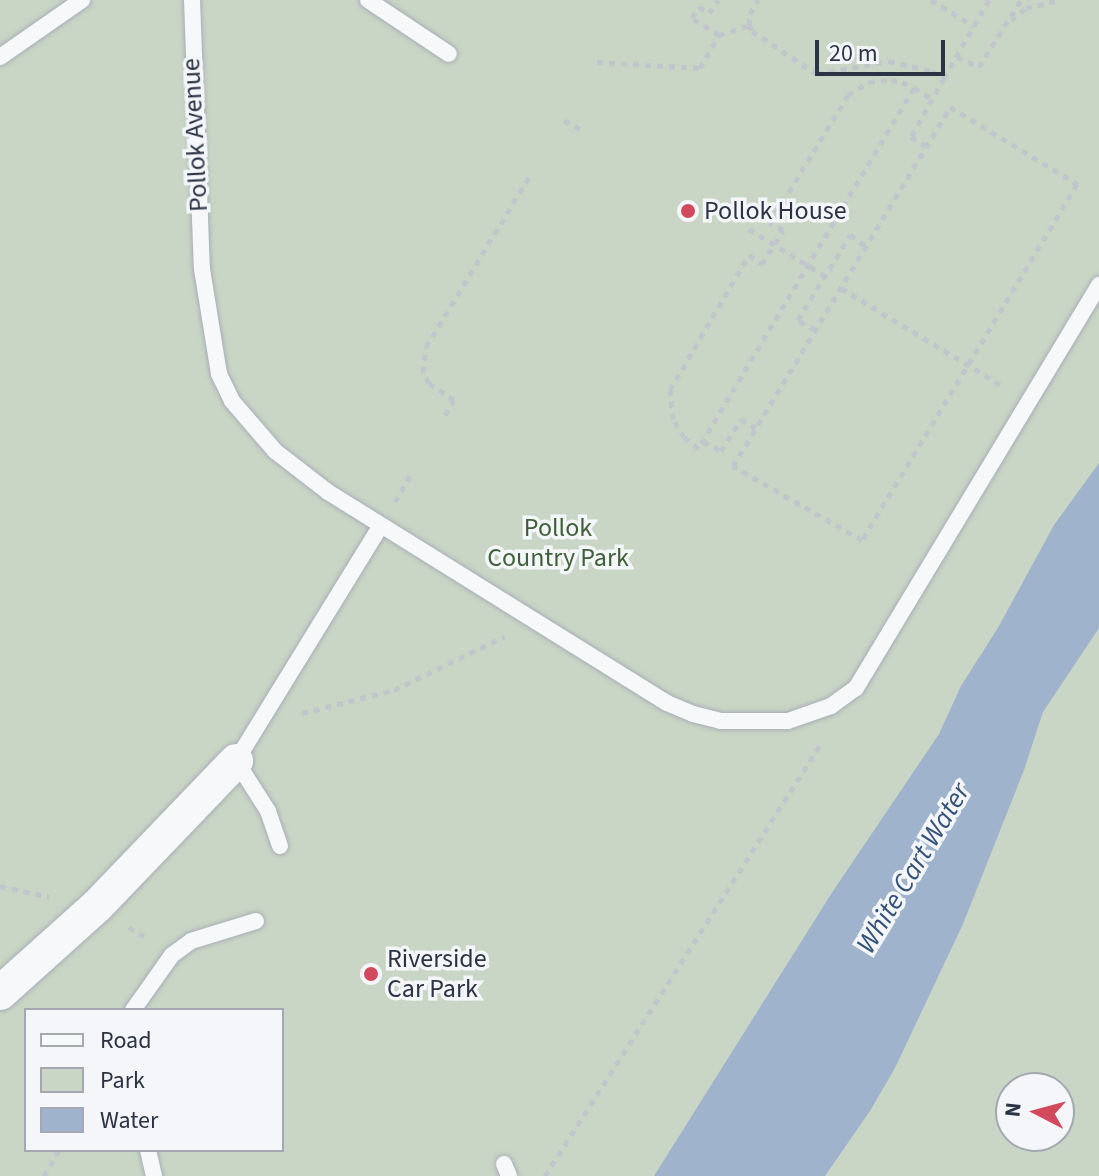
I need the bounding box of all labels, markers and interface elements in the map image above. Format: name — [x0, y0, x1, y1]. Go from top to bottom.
scale bar — [819, 24, 949, 74]
text: 20 m — [829, 36, 878, 71]
street label: Pollok Avenue — [175, 57, 215, 213]
place label: Pollok House — [704, 195, 847, 227]
marker: Pollok House — [679, 202, 697, 220]
park label: Pollok Country Park — [487, 512, 629, 574]
water label: White Cart Water — [849, 777, 977, 959]
place label: Riverside Car Park — [387, 943, 487, 1004]
marker: Riverside Car Park — [362, 965, 380, 983]
legend — [24, 1008, 284, 1152]
text: Road — [100, 1023, 152, 1058]
text: Park — [100, 1063, 145, 1098]
north arrow — [995, 1072, 1075, 1152]
text: N — [996, 1101, 1030, 1119]
text: Water — [100, 1103, 158, 1138]

